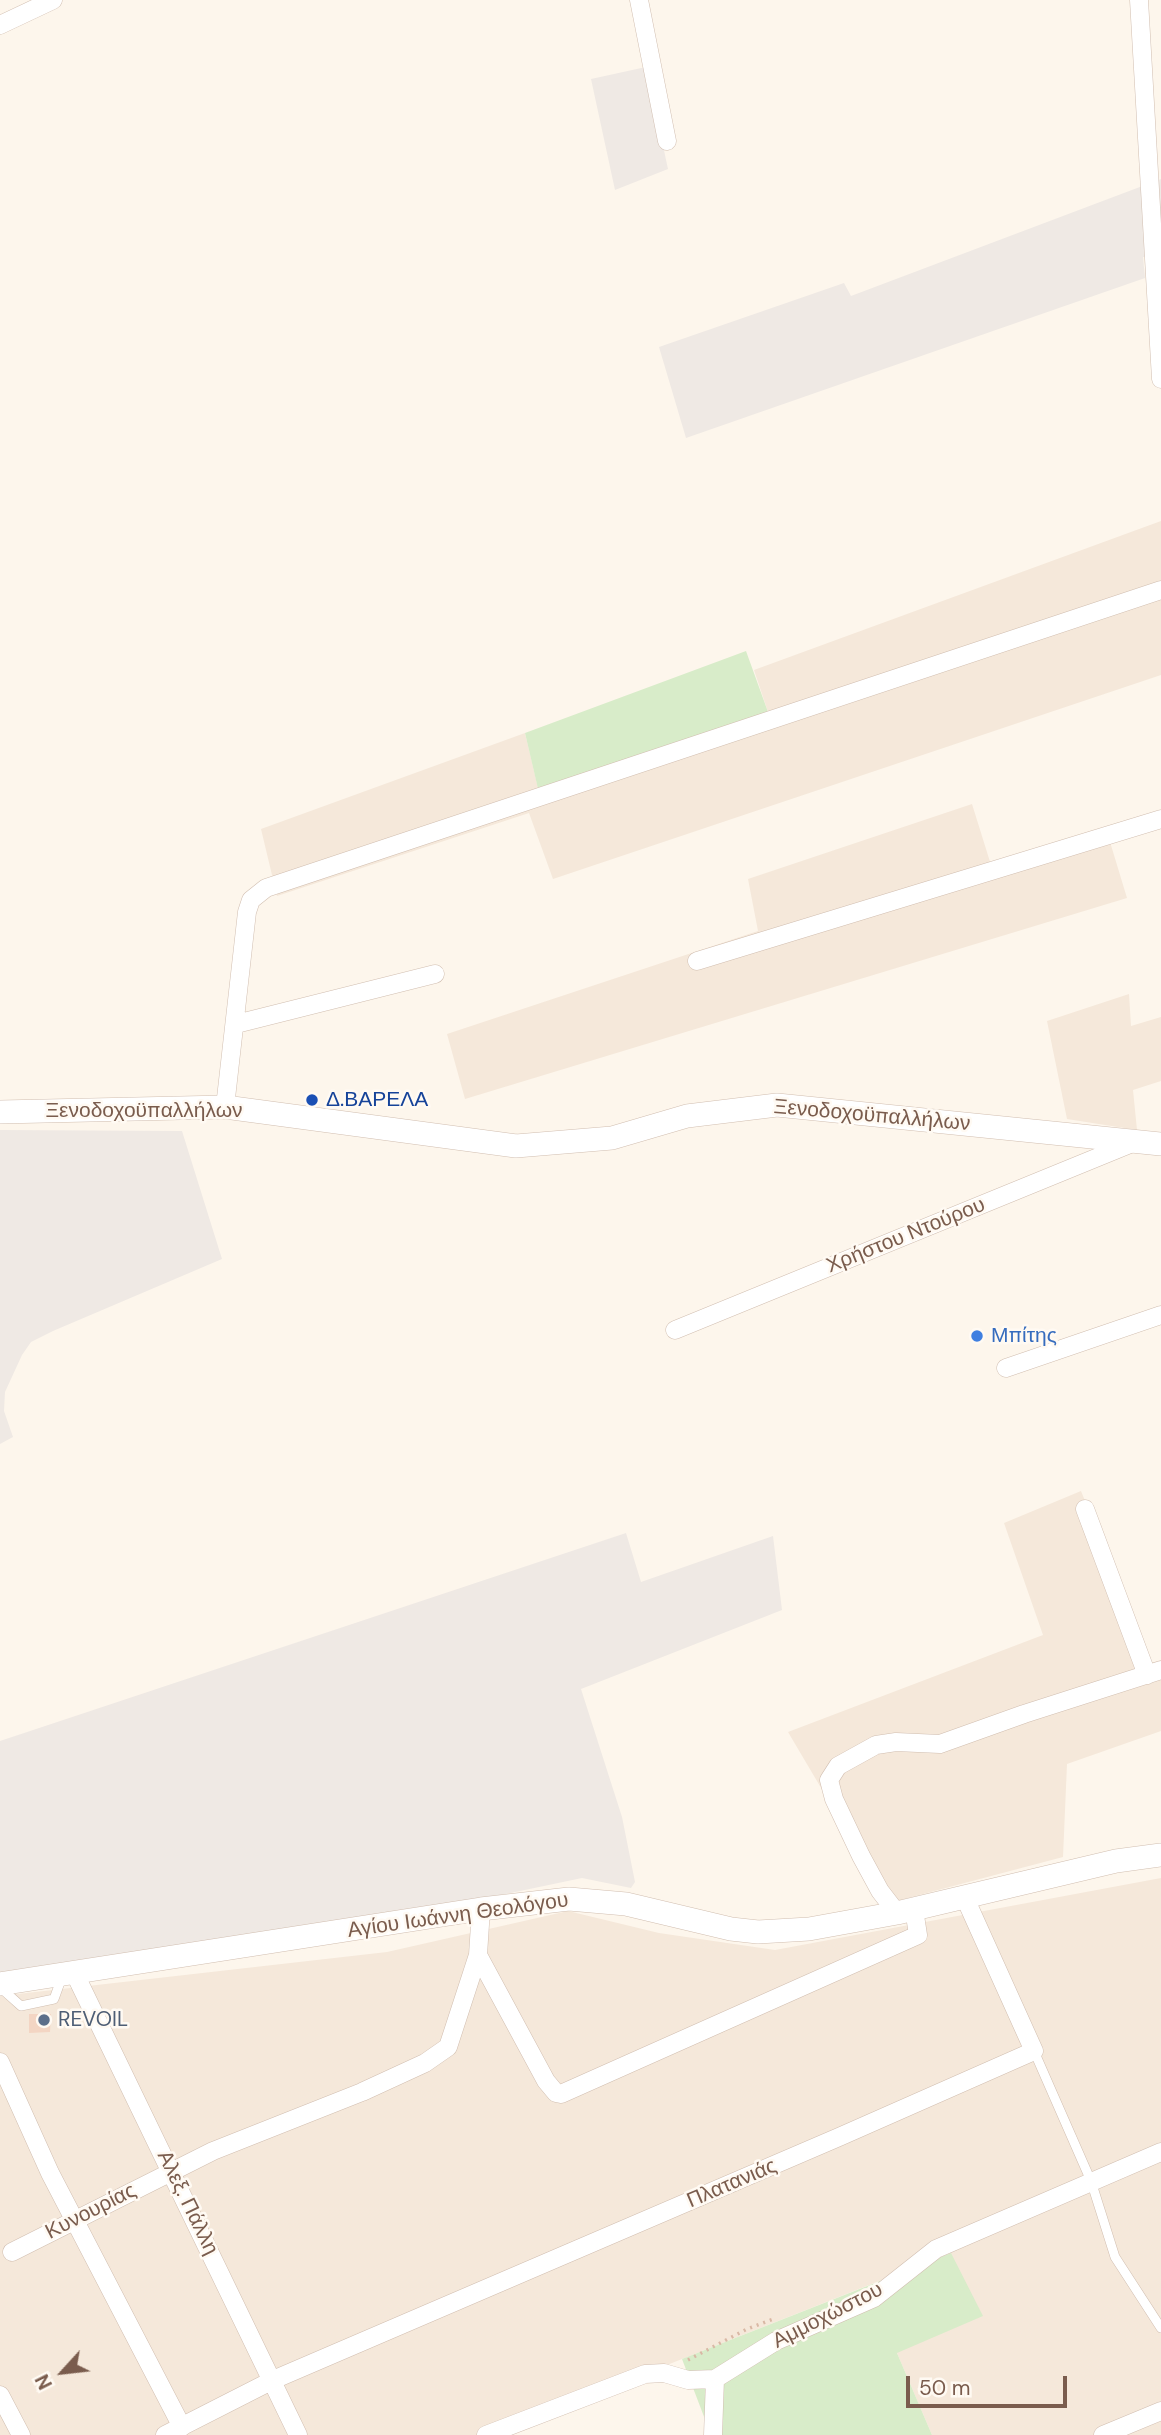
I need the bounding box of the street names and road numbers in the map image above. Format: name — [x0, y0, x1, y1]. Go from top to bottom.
street label: Ξενοδοχοϋπαλλήλων — [773, 1095, 971, 1137]
street label: Ξενοδοχοϋπαλλήλων — [45, 1098, 243, 1124]
street label: Χρήστου Ντούρου — [823, 1193, 989, 1279]
street label: Αγίου Ιωάννη Θεολόγου — [346, 1888, 570, 1944]
street label: Αλεξ. Πάλλη — [151, 2147, 223, 2259]
street label: Πλατανιάς — [683, 2154, 781, 2214]
street label: Κυνουρίας — [42, 2179, 140, 2245]
street label: Αμμοχώστου — [769, 2277, 887, 2355]

